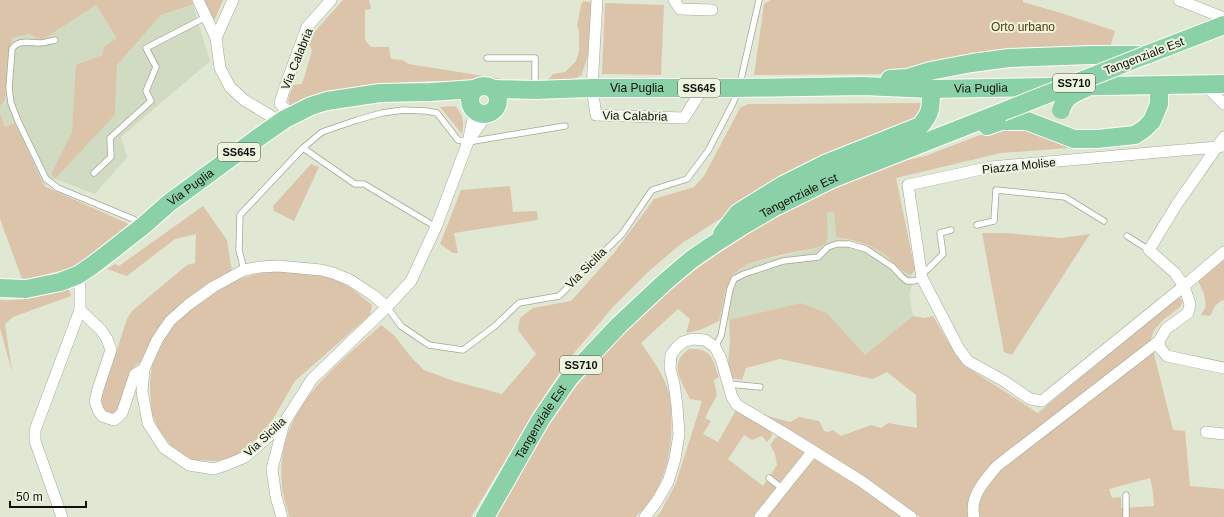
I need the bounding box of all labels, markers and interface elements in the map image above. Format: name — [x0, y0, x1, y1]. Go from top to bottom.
park label: Orto urbano — [991, 20, 1055, 34]
street label: Via Calabria — [278, 26, 316, 92]
street label: Tangenziale Est — [1102, 34, 1187, 78]
road number: SS710 — [1053, 74, 1095, 92]
road number: SS645 — [678, 79, 720, 97]
street label: Via Puglia — [610, 81, 664, 95]
street label: Via Puglia — [954, 81, 1008, 96]
street label: Via Calabria — [602, 108, 668, 124]
road number: SS645 — [218, 143, 260, 161]
street label: Piazza Molise — [981, 155, 1057, 177]
street label: Via Puglia — [165, 165, 217, 209]
street label: Tangenziale Est — [757, 170, 840, 221]
street label: Via Sicilia — [563, 245, 609, 291]
road number: SS710 — [560, 356, 602, 374]
street label: Tangenziale Est — [512, 382, 570, 462]
street label: Via Sicilia — [241, 414, 289, 460]
scale bar — [10, 483, 86, 509]
text: 50 m — [16, 490, 43, 504]

